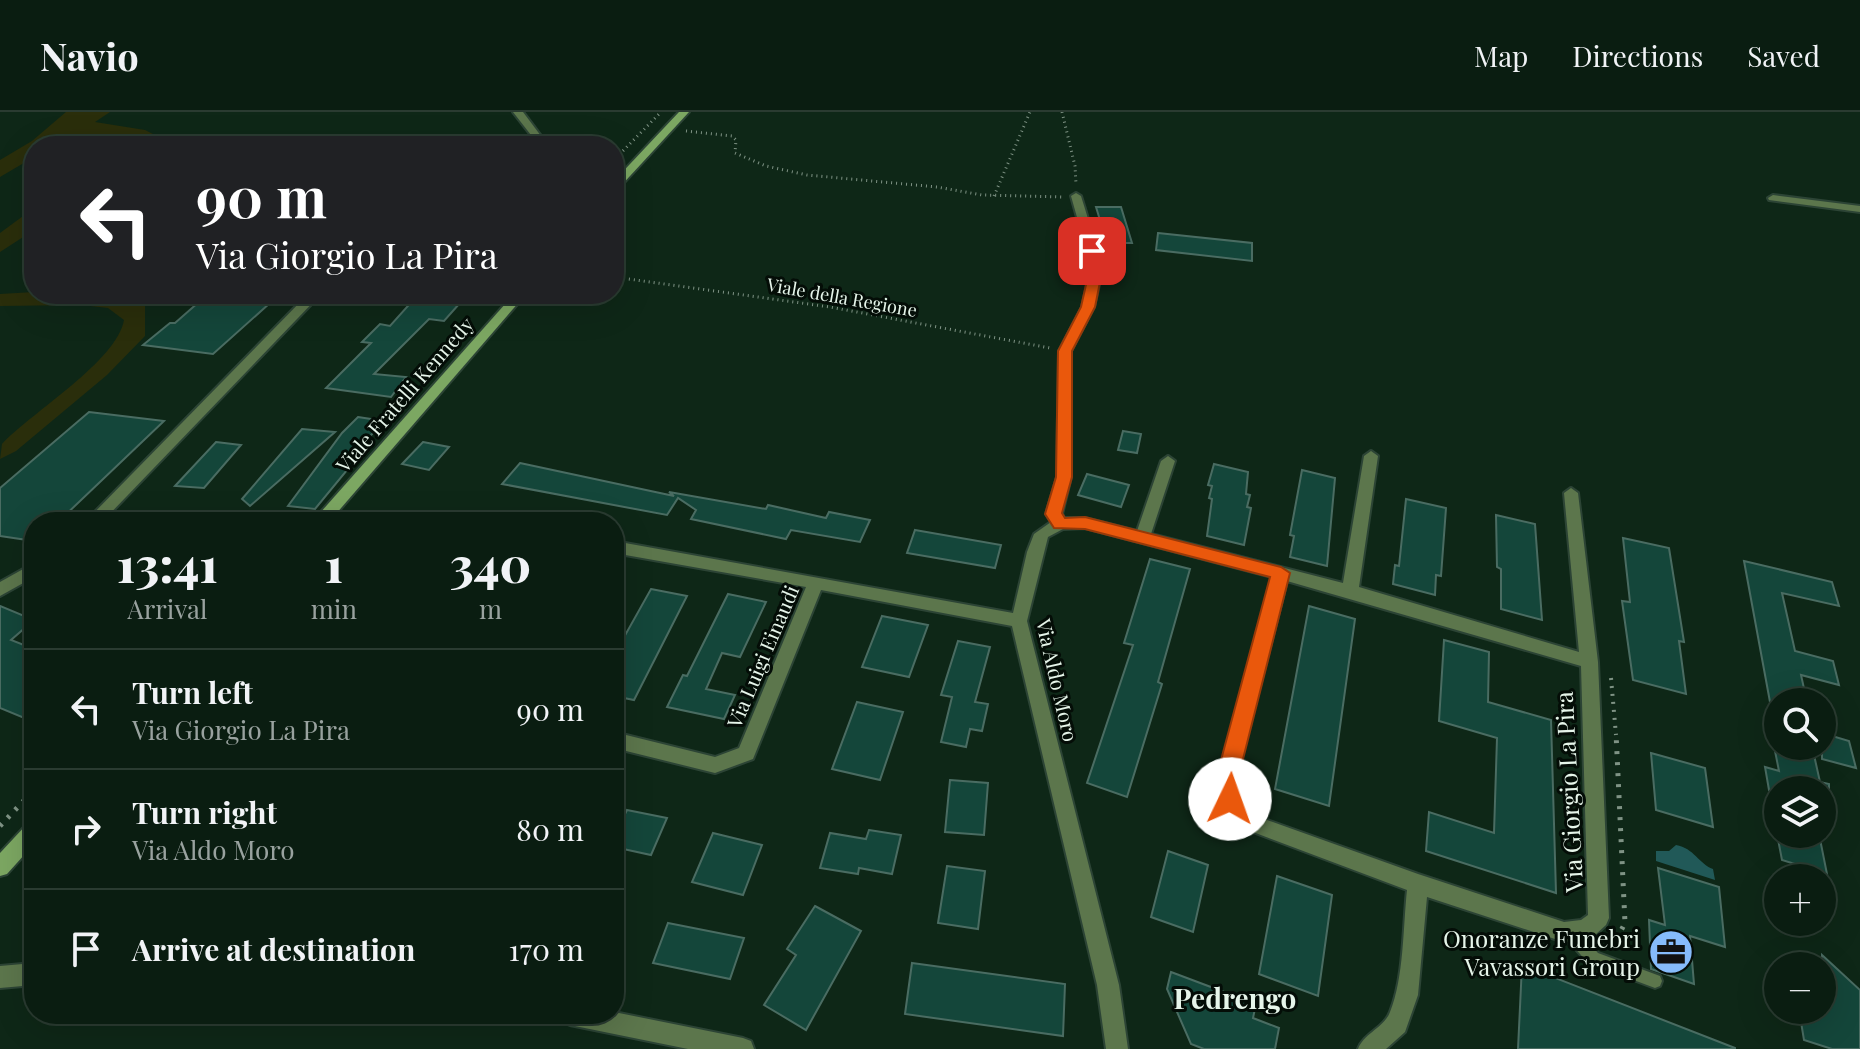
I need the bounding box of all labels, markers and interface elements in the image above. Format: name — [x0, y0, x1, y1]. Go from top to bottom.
text: Navio — [40, 30, 139, 81]
text: Map — [1474, 37, 1528, 74]
text: Directions — [1572, 37, 1703, 74]
text: Saved — [1747, 37, 1820, 74]
text: 90 m — [196, 158, 327, 233]
icon: left — [64, 168, 168, 272]
pin — [1058, 217, 1126, 285]
icon: arrive — [1070, 229, 1114, 273]
text: Via Giorgio La Pira — [196, 230, 498, 278]
street label: Viale della Regione — [764, 272, 919, 322]
street label: Viale Fratelli Kennedy — [328, 311, 479, 478]
text: 13:41 — [117, 531, 218, 595]
text: 1 — [325, 531, 343, 595]
text: 340 — [450, 531, 531, 595]
street label: Via Luigi Einaudi — [719, 581, 804, 732]
text: Arrival — [127, 591, 207, 626]
text: min — [311, 591, 357, 626]
text: m — [479, 591, 502, 626]
street label: Via Aldo Moro — [1031, 615, 1085, 744]
text: Turn left — [132, 672, 253, 712]
icon: left — [64, 687, 108, 731]
map controls — [1764, 688, 1836, 1024]
button: search — [1764, 688, 1836, 760]
text: 90 m — [517, 689, 584, 729]
street label: Via Giorgio La Pira — [1547, 691, 1589, 894]
text: Via Giorgio La Pira — [132, 712, 350, 747]
position arrow — [1188, 757, 1272, 841]
button: layers — [1764, 776, 1836, 848]
text: Turn right — [132, 792, 277, 832]
icon: right — [64, 807, 108, 851]
text: 80 m — [516, 809, 584, 849]
text: Via Aldo Moro — [132, 832, 295, 867]
button: + — [1764, 864, 1836, 936]
place label: Onoranze Funebri Vavassori Group — [1443, 922, 1640, 982]
icon: arrive — [64, 927, 108, 971]
office icon: Onoranze Funebri Vavassori Group — [1647, 928, 1695, 976]
text: Arrive at destination — [132, 929, 415, 969]
text: 170 m — [509, 929, 584, 969]
button: − — [1764, 952, 1836, 1024]
district label: Pedrengo — [1174, 979, 1296, 1016]

